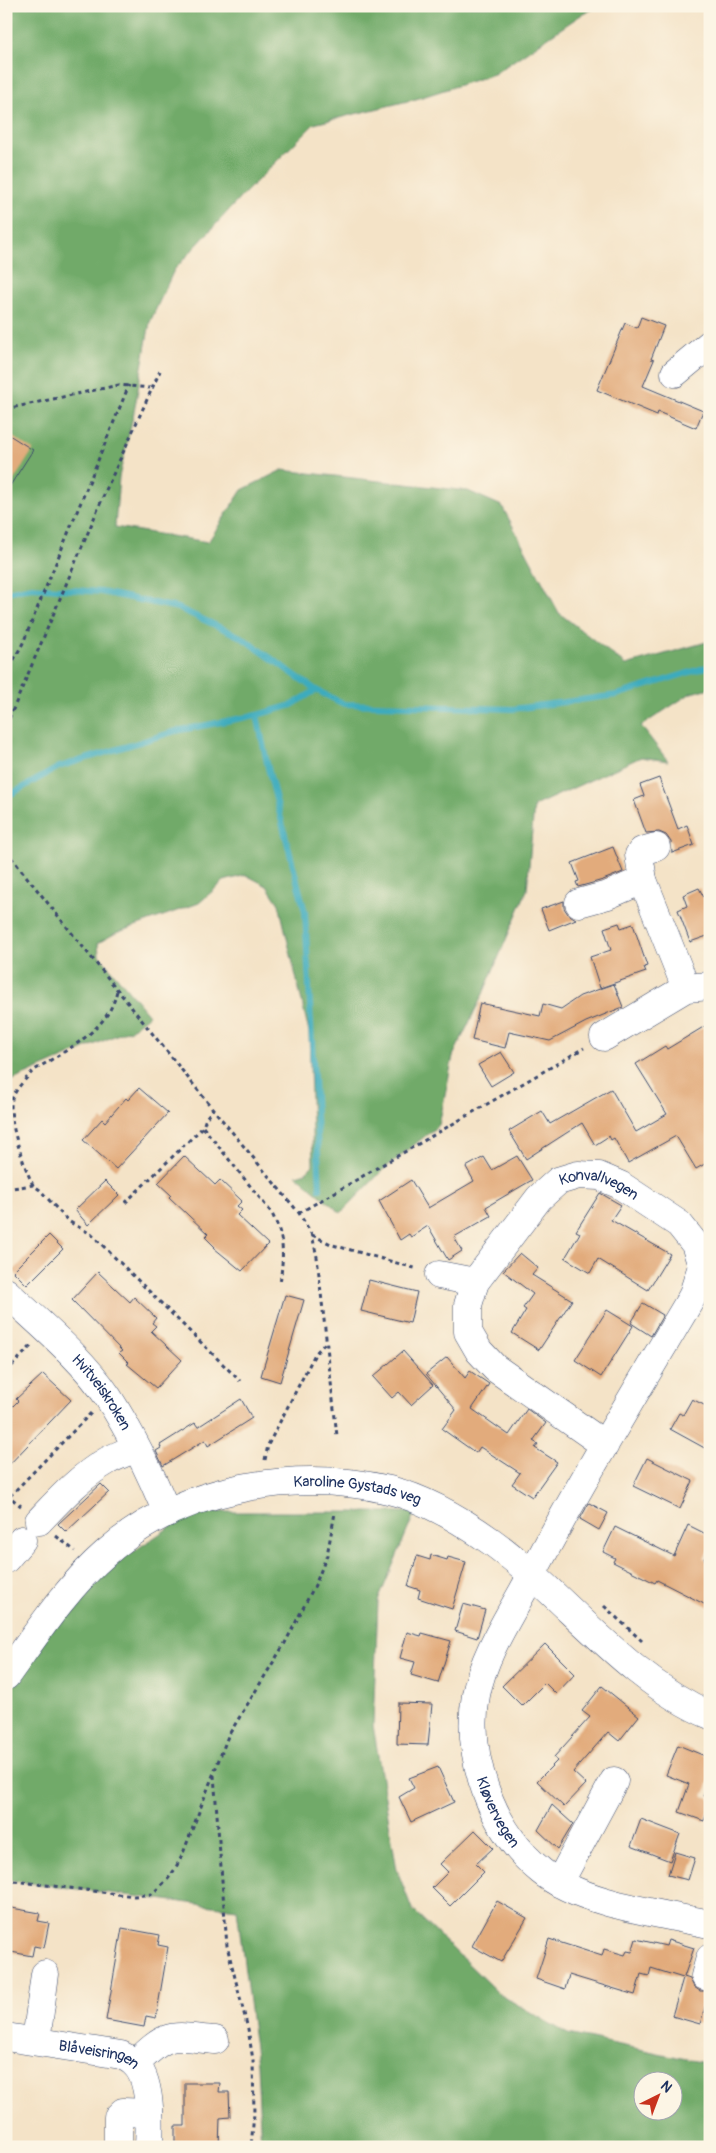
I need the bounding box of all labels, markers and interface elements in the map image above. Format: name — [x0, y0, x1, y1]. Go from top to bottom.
street label: Konvallvegen — [557, 1166, 642, 1205]
street label: Hvitveiskroken — [67, 1350, 135, 1434]
street label: Karoline Gystads veg — [293, 1472, 424, 1510]
street label: Kløvervegen — [472, 1774, 524, 1852]
street label: Blåveisringen — [57, 2036, 144, 2074]
north arrow — [634, 2070, 684, 2120]
text: N — [657, 2077, 676, 2096]

